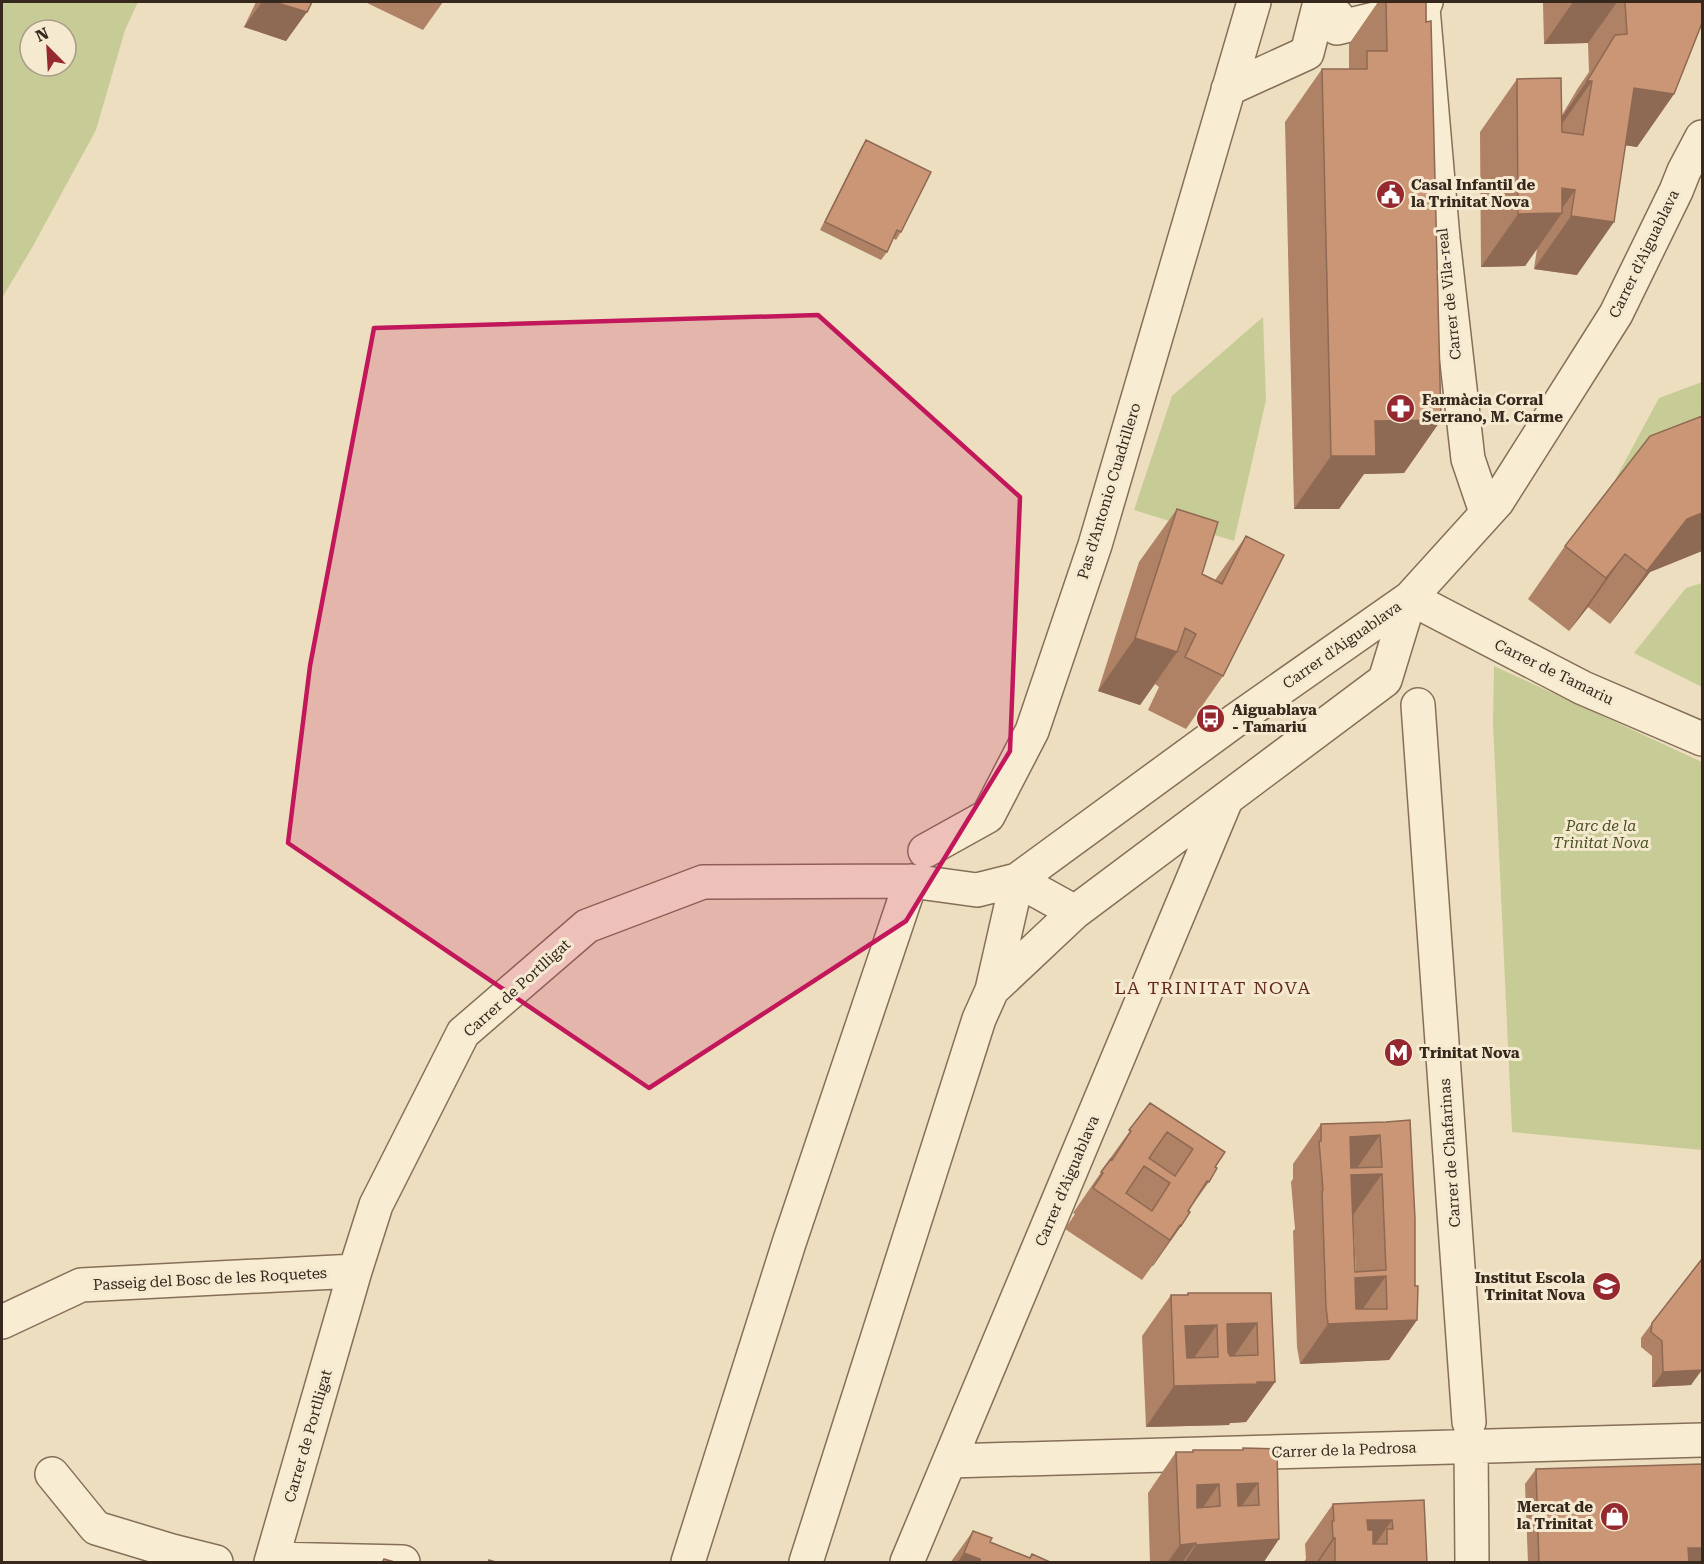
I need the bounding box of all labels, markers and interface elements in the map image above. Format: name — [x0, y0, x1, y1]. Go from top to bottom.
north arrow — [18, 18, 78, 78]
text: N — [33, 24, 52, 46]
place label: Casal Infantil de la Trinitat Nova — [1411, 176, 1536, 211]
public building icon: Casal Infantil de la Trinitat Nova — [1374, 178, 1406, 210]
street label: Carrer d'Aiguablava — [1605, 187, 1683, 321]
street label: Carrer de Vila-real — [1433, 227, 1465, 361]
place label: Farmàcia Corral Serrano, M. Carme — [1422, 391, 1563, 426]
pharmacy icon: Farmàcia Corral Serrano, M. Carme — [1385, 393, 1417, 425]
street label: Pas d'Antonio Cuadrillero — [1074, 401, 1144, 581]
street label: Carrer d'Aiguablava — [1279, 597, 1405, 693]
street label: Carrer de Tamariu — [1492, 635, 1617, 709]
place label: Aiguablava - Tamariu — [1232, 701, 1317, 736]
bus stop icon: Aiguablava - Tamariu — [1195, 703, 1227, 735]
park label: Parc de la Trinitat Nova — [1553, 817, 1649, 852]
street label: Carrer de Portlligat — [460, 935, 574, 1041]
district label: LA TRINITAT NOVA — [1114, 977, 1312, 998]
metro station icon: Trinitat Nova — [1382, 1037, 1414, 1069]
place label: Trinitat Nova — [1419, 1044, 1520, 1062]
street label: Carrer de Chafarinas — [1436, 1078, 1464, 1228]
street label: Carrer d'Aiguablava — [1031, 1113, 1103, 1249]
street label: Passeig del Bosc de les Roquetes — [93, 1264, 327, 1294]
place label: Institut Escola Trinitat Nova — [1475, 1269, 1585, 1304]
school or university icon: Institut Escola Trinitat Nova — [1590, 1271, 1622, 1303]
street label: Carrer de Portlligat — [280, 1367, 336, 1504]
street label: Carrer de la Pedrosa — [1271, 1438, 1417, 1462]
place label: Mercat de la Trinitat — [1517, 1498, 1593, 1533]
shop icon: Mercat de la Trinitat — [1598, 1500, 1630, 1532]

